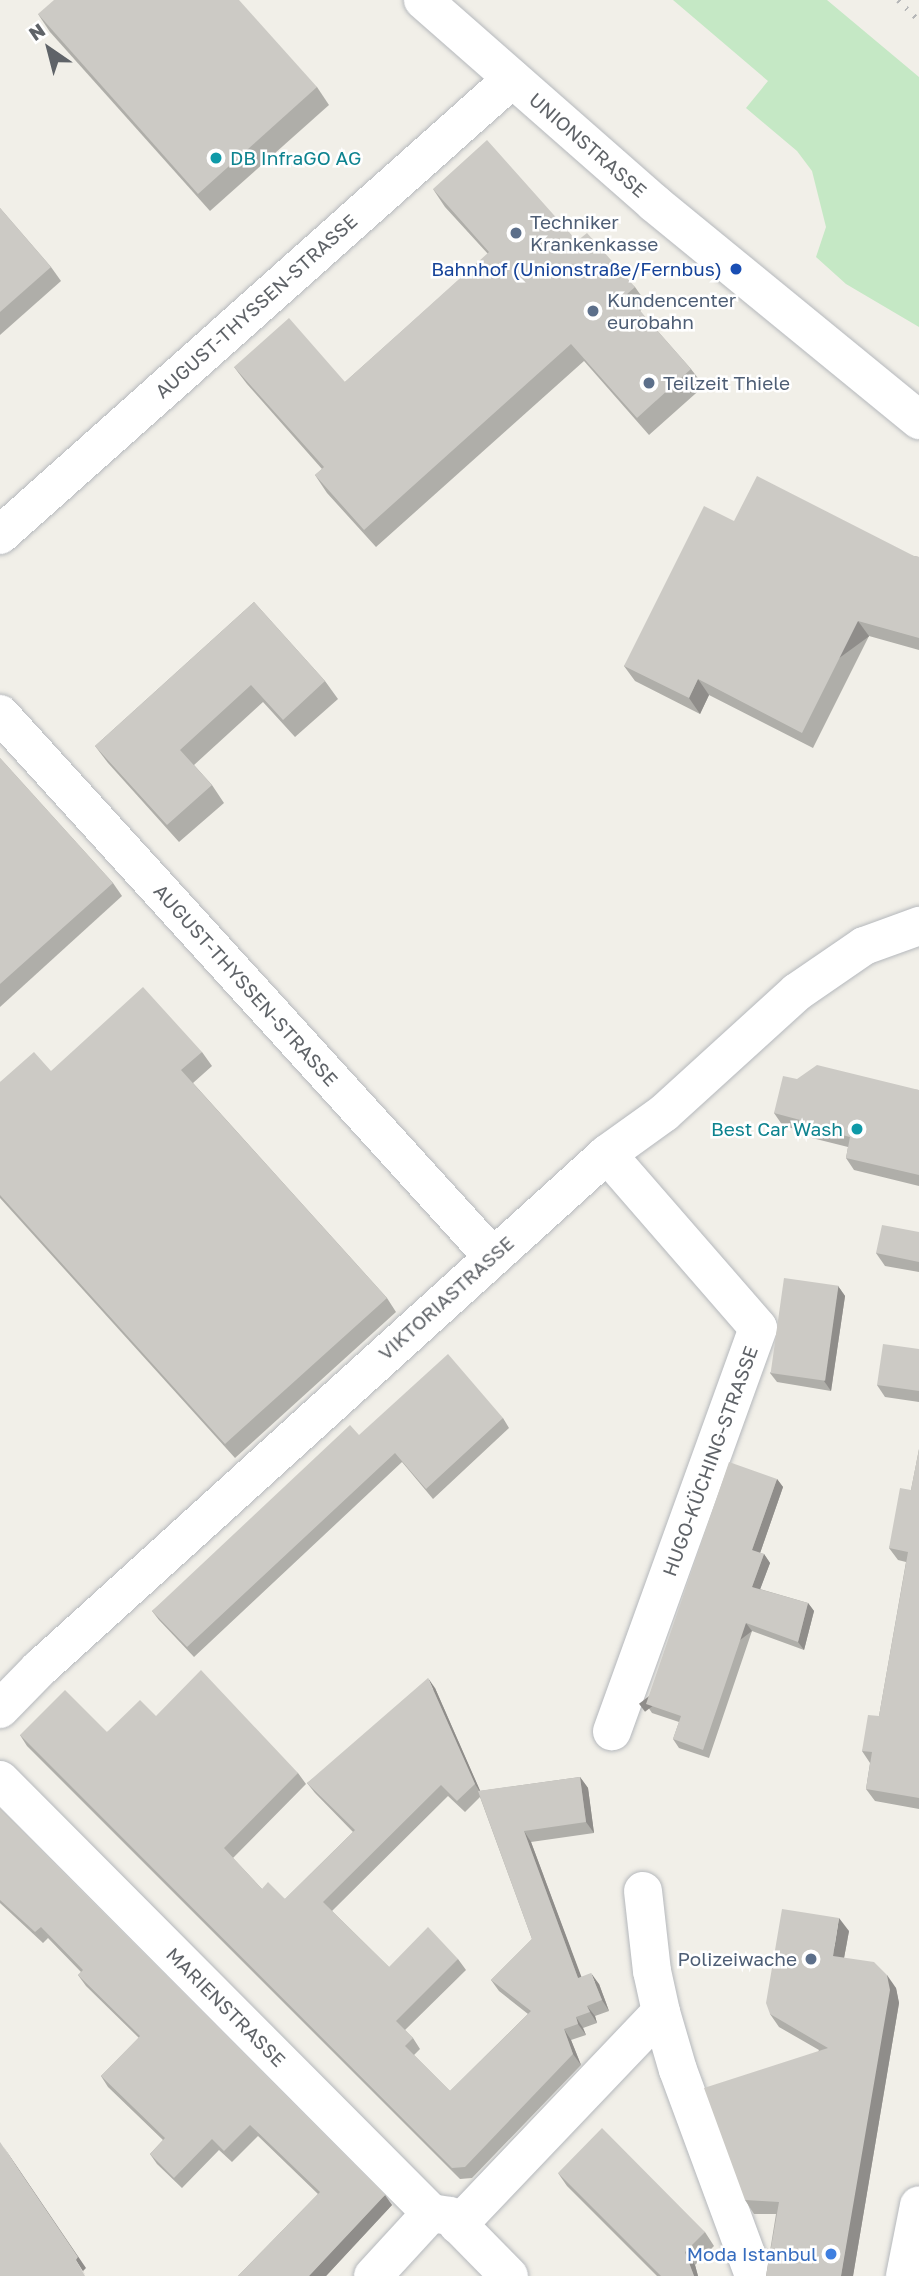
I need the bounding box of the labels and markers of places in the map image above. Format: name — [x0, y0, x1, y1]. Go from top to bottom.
place label: DB InfraGO AG — [230, 147, 361, 169]
marker: DB InfraGO AG — [208, 150, 224, 166]
place label: Techniker Krankenkasse — [530, 211, 658, 255]
marker: Techniker Krankenkasse — [508, 225, 524, 241]
place label: Bahnhof (Unionstraße/Fernbus) — [431, 258, 722, 280]
marker: Bahnhof (Unionstraße/Fernbus) — [728, 261, 744, 277]
place label: Kundencenter eurobahn — [607, 289, 736, 333]
marker: Kundencenter eurobahn — [585, 303, 601, 319]
place label: Teilzeit Thiele — [663, 372, 790, 394]
marker: Teilzeit Thiele — [641, 375, 657, 391]
place label: Best Car Wash — [711, 1118, 843, 1140]
marker: Best Car Wash — [849, 1121, 865, 1137]
place label: Polizeiwache — [678, 1948, 797, 1970]
marker: Polizeiwache — [803, 1951, 819, 1967]
place label: Moda Istanbul — [687, 2243, 817, 2265]
marker: Moda Istanbul — [823, 2246, 839, 2262]

